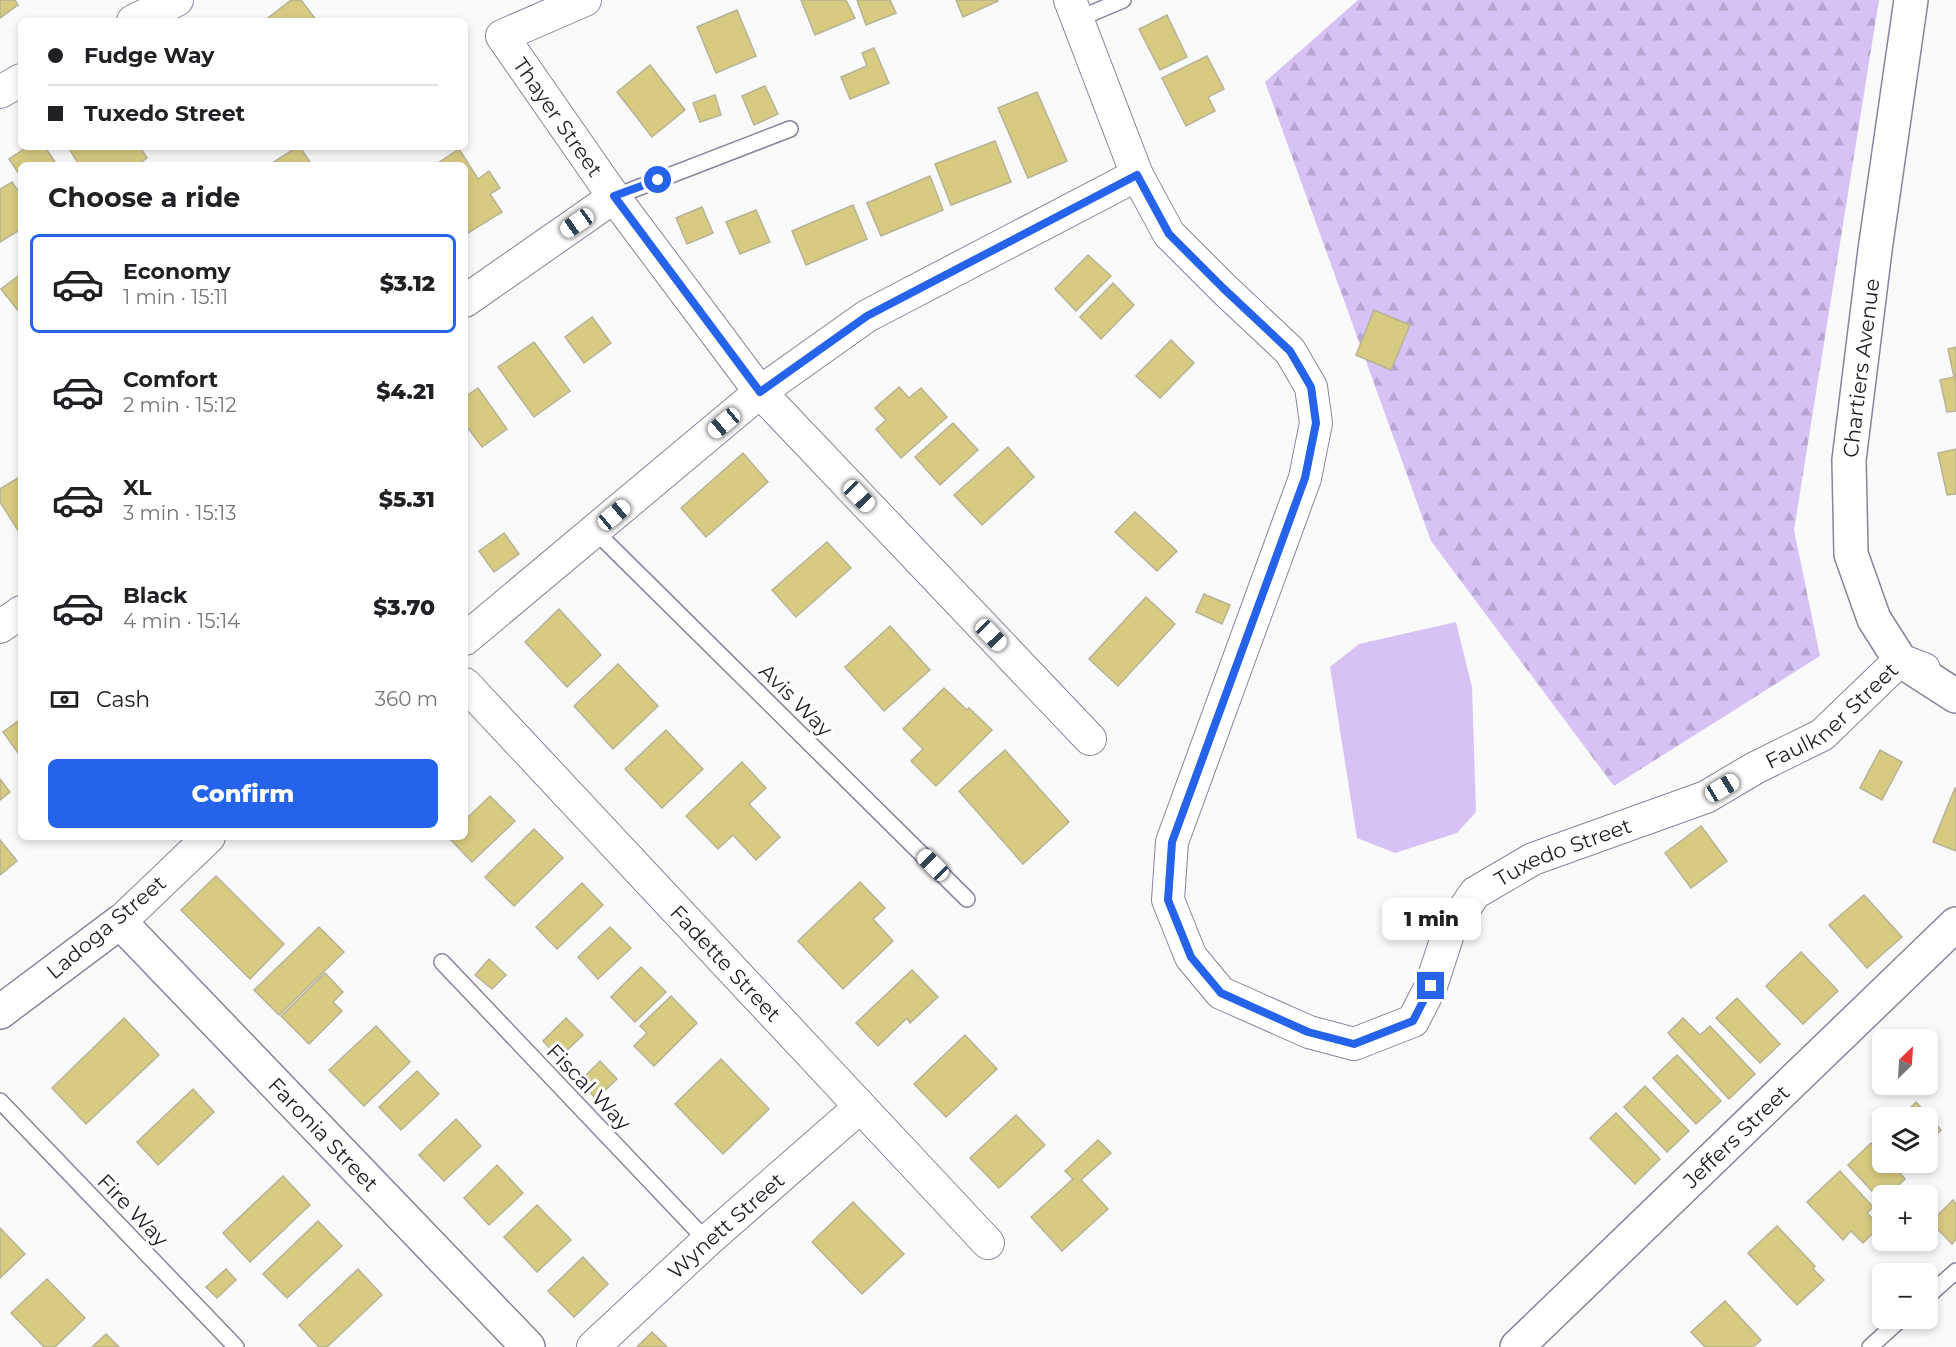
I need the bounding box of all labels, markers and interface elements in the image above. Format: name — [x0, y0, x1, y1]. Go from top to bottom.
text: Fudge Way — [84, 42, 215, 69]
street label: Thayer Street — [508, 52, 608, 181]
text: Tuxedo Street — [84, 100, 245, 127]
route start — [644, 166, 671, 193]
text: Choose a ride — [48, 181, 240, 214]
car — [557, 205, 597, 241]
icon: car — [51, 257, 105, 311]
text: Economy — [123, 258, 231, 285]
text: $3.12 — [380, 270, 435, 297]
street label: Chartiers Avenue — [1838, 277, 1884, 459]
text: 1 min · 15:11 — [123, 285, 228, 309]
icon: car — [51, 365, 105, 419]
text: Comfort — [123, 366, 218, 393]
text: $4.21 — [376, 378, 435, 405]
text: 2 min · 15:12 — [123, 393, 237, 417]
car — [704, 405, 744, 441]
icon: car — [51, 473, 105, 527]
text: XL — [123, 474, 152, 501]
car — [840, 477, 878, 515]
text: $5.31 — [379, 486, 435, 513]
car — [594, 497, 634, 533]
text: 3 min · 15:13 — [123, 501, 236, 525]
icon: car — [51, 581, 105, 635]
text: Black — [123, 582, 187, 609]
text: $3.70 — [373, 594, 435, 621]
text: 4 min · 15:14 — [123, 609, 240, 633]
car — [972, 616, 1010, 654]
street label: Faulkner Street — [1761, 657, 1903, 774]
street label: Avis Way — [754, 658, 838, 742]
icon: cash — [48, 683, 81, 716]
text: Cash — [96, 686, 150, 713]
text: 360 m — [375, 687, 438, 711]
button: Confirm — [48, 759, 438, 828]
car — [1702, 771, 1742, 805]
street label: Tuxedo Street — [1490, 812, 1634, 891]
car — [914, 846, 952, 884]
street label: Ladoga Street — [41, 870, 171, 984]
callout: 1 min — [1382, 899, 1480, 941]
street label: Fadette Street — [666, 900, 786, 1026]
text: 1 min — [1404, 907, 1459, 931]
route end — [1417, 972, 1444, 999]
north arrow — [1872, 1029, 1938, 1095]
map controls — [1872, 1029, 1938, 1329]
street label: Fiscal Way — [542, 1039, 637, 1136]
street label: Faronia Street — [263, 1072, 384, 1196]
street label: Jeffers Street — [1677, 1079, 1794, 1194]
button: layers — [1872, 1107, 1938, 1173]
street label: Wynett Street — [662, 1167, 789, 1284]
street label: Fire Way — [92, 1169, 174, 1252]
button: + — [1872, 1185, 1938, 1251]
button: − — [1872, 1263, 1938, 1329]

